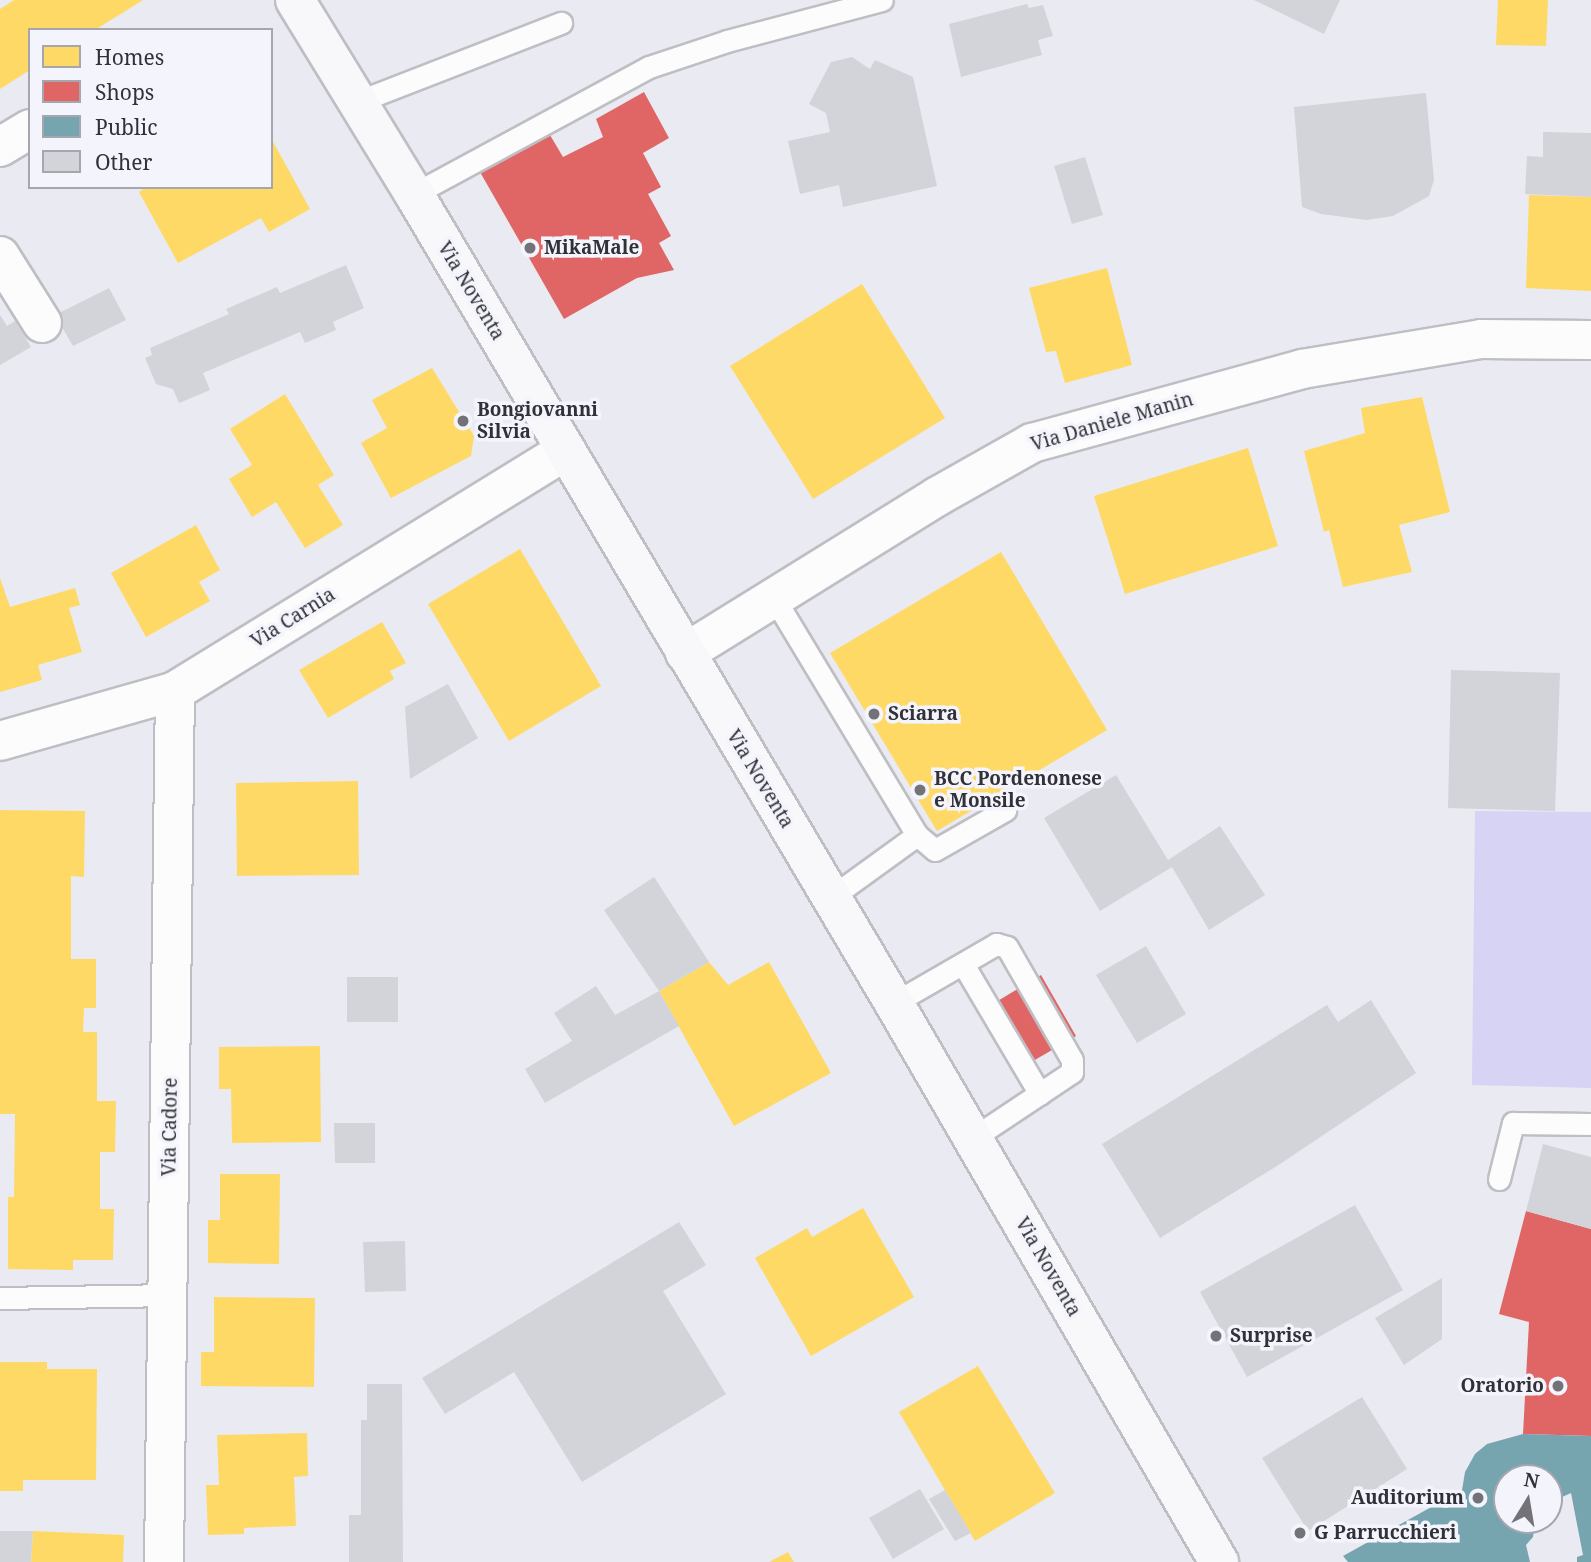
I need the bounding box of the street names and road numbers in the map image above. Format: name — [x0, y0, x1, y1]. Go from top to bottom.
street label: Via Noventa — [433, 238, 509, 344]
street label: Via Daniele Manin — [1028, 388, 1196, 456]
street label: Via Carnia — [247, 583, 339, 653]
street label: Via Noventa — [722, 726, 798, 832]
street label: Via Cadore — [158, 1077, 182, 1177]
street label: Via Noventa — [1010, 1213, 1086, 1321]

